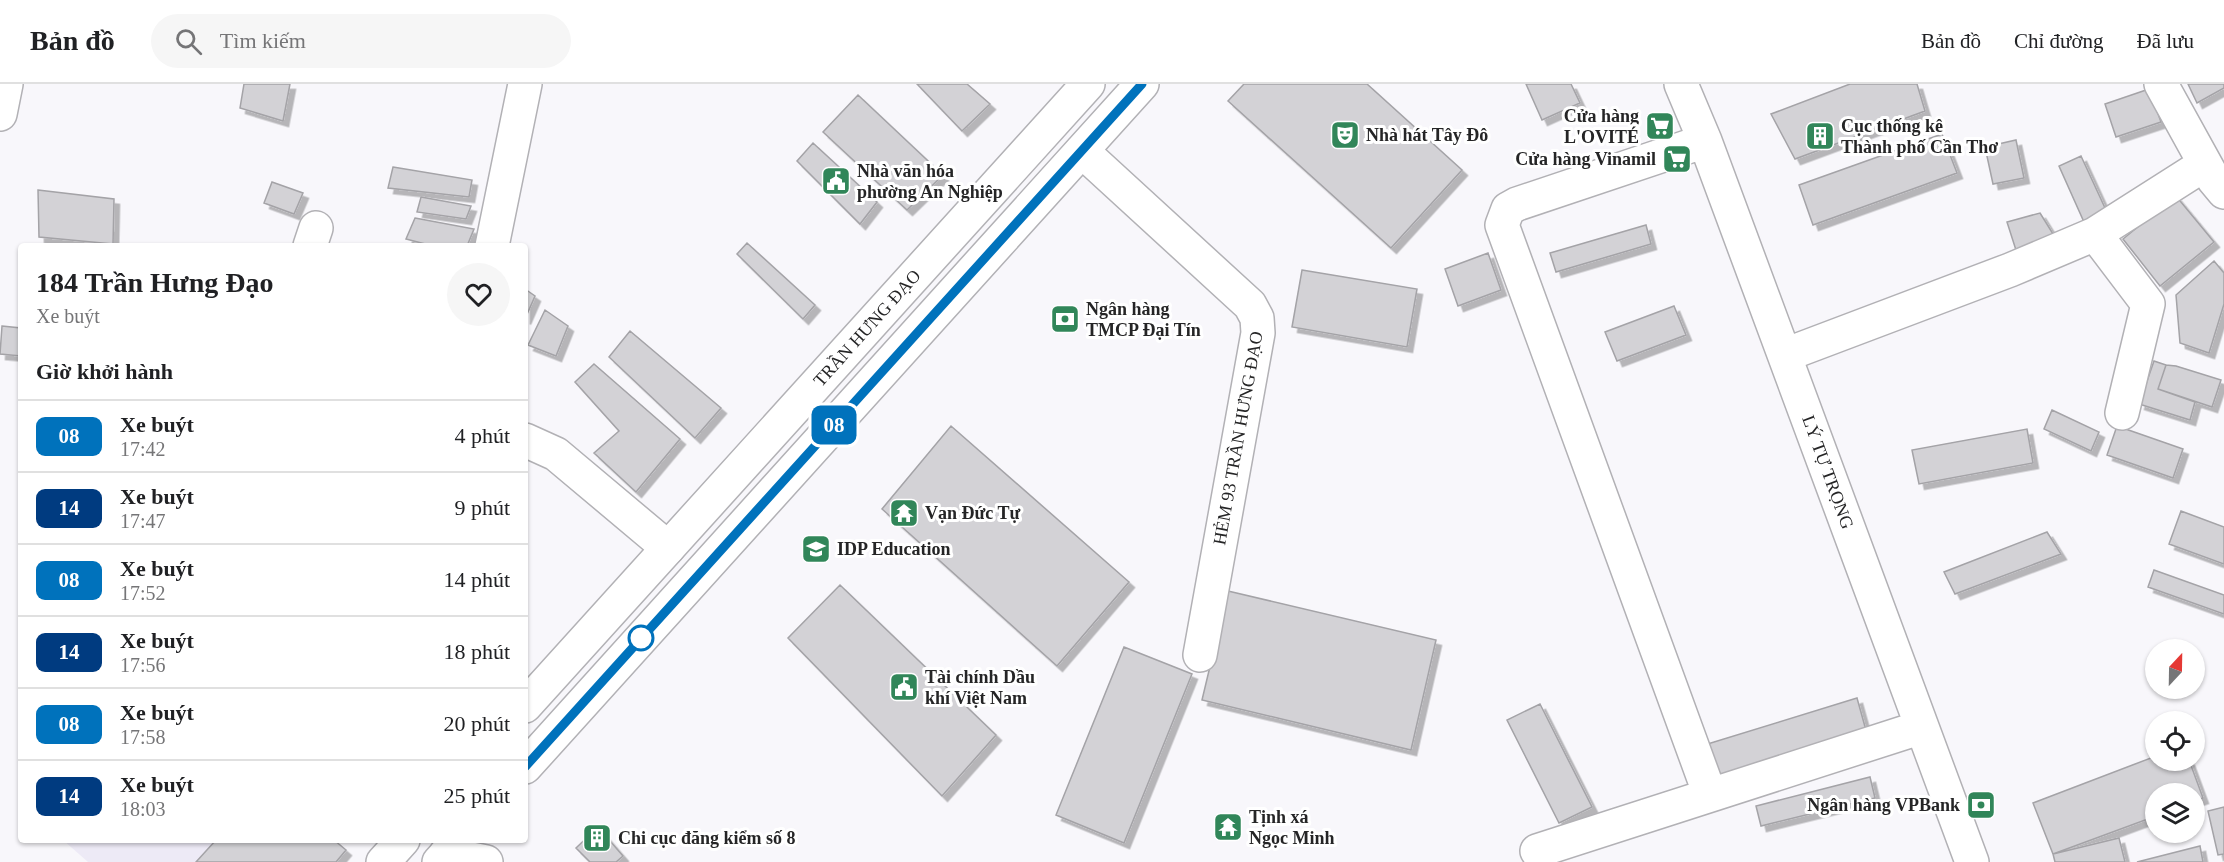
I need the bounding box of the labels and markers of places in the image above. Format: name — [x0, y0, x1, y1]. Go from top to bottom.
place label: Cửa hàng L'OVITÉ — [1564, 106, 1639, 147]
supermarket icon: Cửa hàng L'OVITÉ — [1644, 110, 1676, 142]
place label: Cục thống kê Thành phố Cần Thơ — [1841, 116, 1998, 157]
theatre icon: Nhà hát Tây Đô — [1329, 119, 1361, 151]
building icon: Cục thống kê Thành phố Cần Thơ — [1804, 120, 1836, 152]
place label: Nhà hát Tây Đô — [1366, 125, 1488, 145]
supermarket icon: Cửa hàng Vinamil — [1661, 143, 1693, 175]
place label: Cửa hàng Vinamil — [1515, 149, 1656, 169]
place label: Nhà văn hóa phường An Nghiệp — [857, 161, 1003, 202]
public building icon: Nhà văn hóa phường An Nghiệp — [820, 165, 852, 197]
place label: Ngân hàng TMCP Đại Tín — [1086, 299, 1201, 340]
bank icon: Ngân hàng TMCP Đại Tín — [1049, 303, 1081, 335]
temple icon: Vạn Đức Tự — [888, 497, 920, 529]
place label: Vạn Đức Tự — [925, 503, 1020, 523]
school or university icon: IDP Education — [800, 533, 832, 565]
place label: IDP Education — [837, 539, 951, 559]
unlabelled marker — [628, 625, 654, 651]
place label: Tài chính Dầu khí Việt Nam — [925, 667, 1035, 708]
public building icon: Tài chính Dầu khí Việt Nam — [888, 671, 920, 703]
bank icon: Ngân hàng VPBank — [1965, 789, 1997, 821]
place label: Ngân hàng VPBank — [1807, 795, 1960, 815]
place label: Tịnh xá Ngọc Minh — [1249, 807, 1335, 848]
temple icon: Tịnh xá Ngọc Minh — [1212, 811, 1244, 843]
building icon: Chi cục đăng kiểm số 8 — [581, 822, 613, 854]
place label: Chi cục đăng kiểm số 8 — [618, 828, 796, 848]

